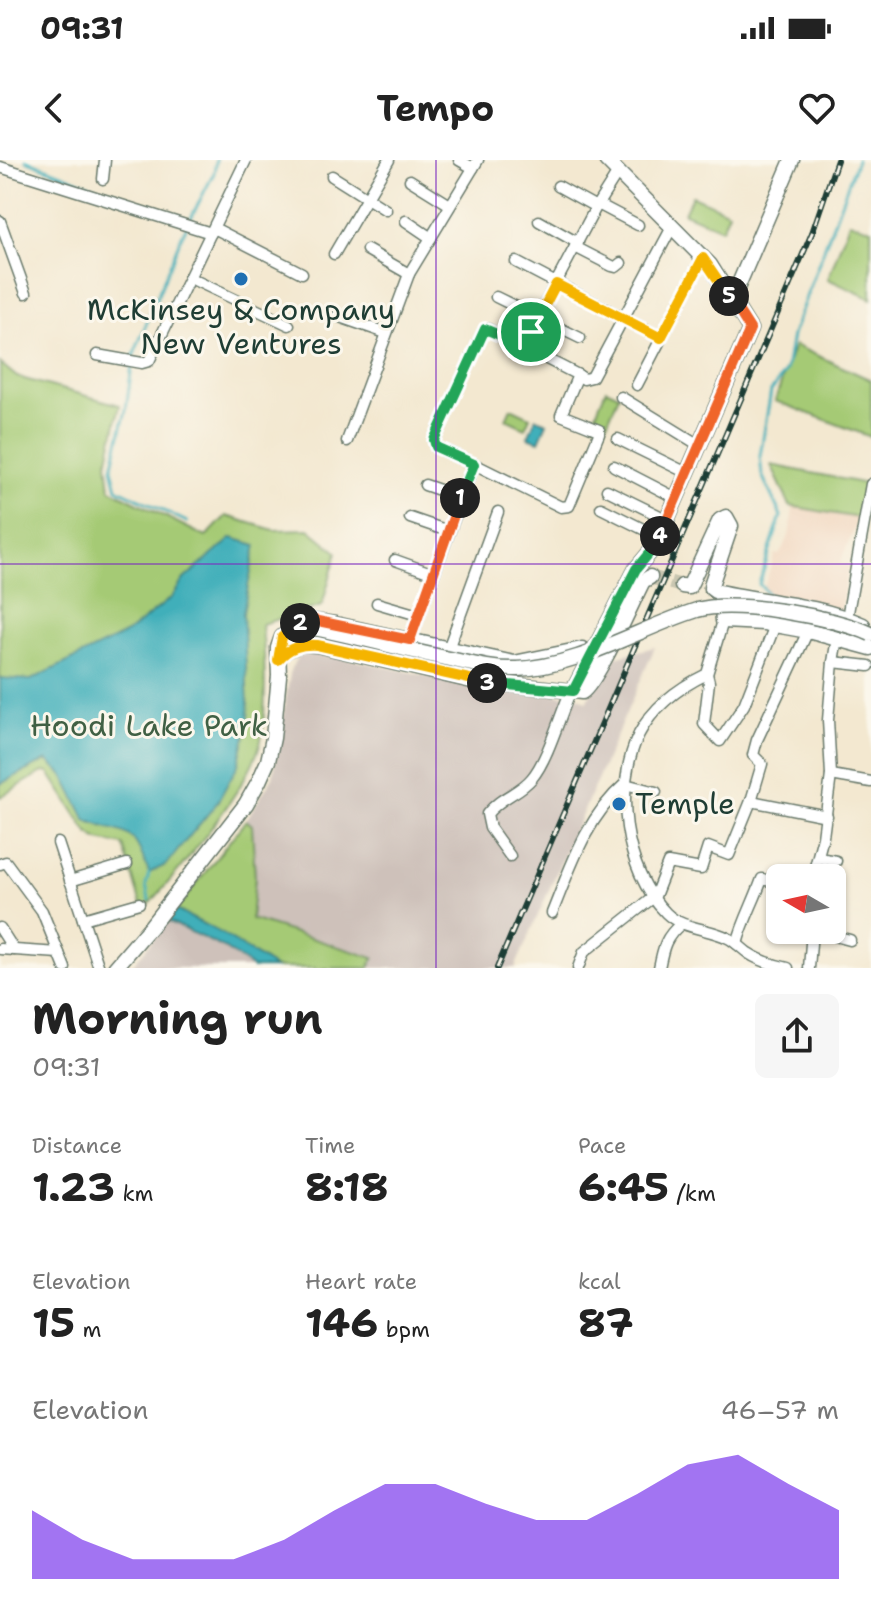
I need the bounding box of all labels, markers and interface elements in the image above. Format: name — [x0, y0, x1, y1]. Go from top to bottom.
text: 09:31 — [40, 8, 124, 49]
text: Tempo — [377, 84, 494, 133]
icon: back — [32, 86, 76, 130]
icon: heart — [795, 86, 839, 130]
marker: McKinsey & Company New Ventures — [232, 270, 250, 288]
pin: 5 — [709, 276, 749, 316]
text: 5 — [722, 281, 736, 310]
place label: McKinsey & Company New Ventures — [87, 289, 395, 364]
pin — [497, 298, 565, 366]
icon: arrive — [509, 310, 553, 354]
pin: 1 — [440, 478, 480, 518]
text: 1 — [455, 483, 465, 512]
pin: 4 — [640, 516, 680, 556]
text: 4 — [652, 521, 668, 550]
pin: 2 — [280, 603, 320, 643]
text: 2 — [292, 608, 308, 637]
pin: 3 — [467, 663, 507, 703]
text: 3 — [479, 668, 495, 697]
park label: Hoodi Lake Park — [30, 705, 268, 746]
place label: Temple — [635, 783, 735, 824]
marker: Temple — [610, 795, 628, 813]
north arrow — [766, 864, 846, 944]
map controls — [766, 864, 846, 944]
text: Morning run — [32, 989, 323, 1048]
button: share — [755, 994, 839, 1078]
text: 09:31 — [32, 1049, 101, 1084]
text: Distance — [32, 1131, 122, 1160]
text: Time — [305, 1131, 355, 1160]
text: Pace — [578, 1131, 626, 1160]
text: 1.23 — [32, 1160, 115, 1214]
text: 8:18 — [305, 1160, 389, 1214]
text: 6:45 — [578, 1160, 669, 1214]
text: km — [115, 1179, 154, 1208]
text: /km — [669, 1179, 716, 1208]
text: Elevation — [32, 1267, 130, 1296]
text: Heart rate — [305, 1267, 417, 1296]
text: kcal — [578, 1267, 621, 1296]
text: 15 — [32, 1296, 75, 1350]
text: 146 — [305, 1296, 378, 1350]
text: 87 — [578, 1296, 633, 1350]
text: m — [75, 1315, 102, 1344]
text: bpm — [378, 1315, 430, 1344]
text: Elevation — [32, 1392, 148, 1427]
text: 46–57 m — [721, 1392, 839, 1427]

